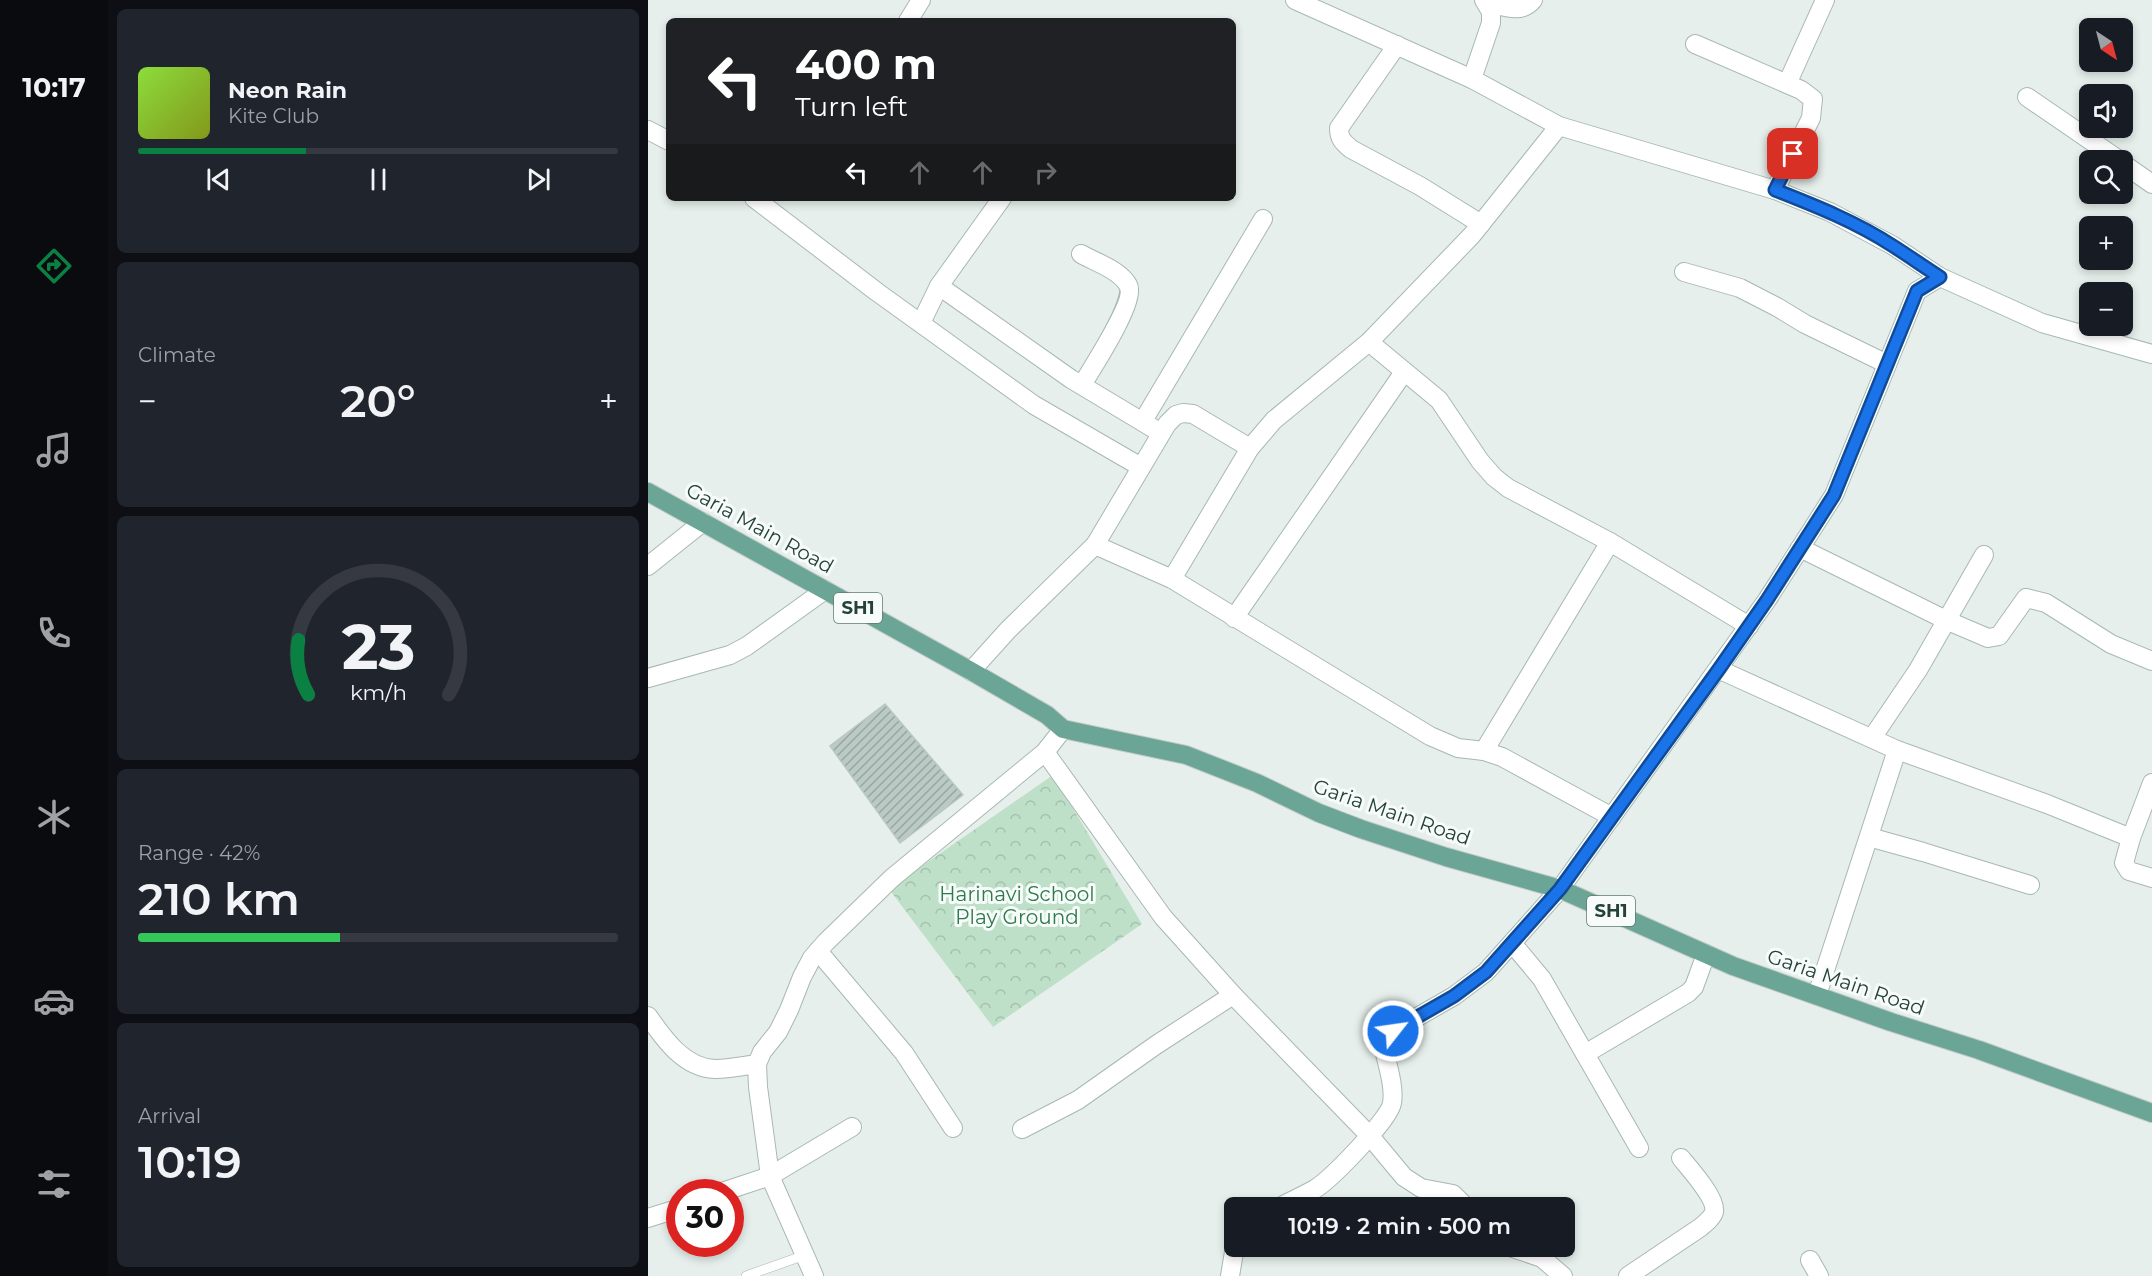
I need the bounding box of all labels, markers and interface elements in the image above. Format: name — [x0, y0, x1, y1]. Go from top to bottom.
north arrow — [2079, 18, 2133, 72]
map controls — [2079, 18, 2133, 336]
text: 400 m — [795, 38, 937, 90]
icon: left — [696, 42, 774, 120]
text: 10:17 — [22, 71, 86, 104]
text: Neon Rain — [228, 77, 347, 104]
button: sound — [2079, 84, 2133, 138]
text: Turn left — [795, 90, 908, 123]
text: Kite Club — [228, 104, 319, 128]
pin — [1767, 128, 1818, 179]
icon: arrive — [1776, 137, 1809, 170]
button: search — [2079, 150, 2133, 204]
icon: left — [840, 156, 873, 189]
icon: ahead — [903, 156, 936, 189]
icon: ahead — [966, 156, 999, 189]
icon: right — [1029, 156, 1062, 189]
icon: previous — [202, 163, 235, 196]
icon: pause — [362, 163, 395, 196]
icon: next — [522, 163, 555, 196]
button: + — [2079, 216, 2133, 270]
icon: directions — [33, 245, 75, 287]
button: − — [2079, 282, 2133, 336]
text: Climate — [138, 343, 216, 367]
text: 20° — [340, 373, 416, 428]
text: − — [138, 381, 157, 421]
text: + — [599, 381, 618, 421]
icon: music — [33, 429, 75, 471]
street label: Garia Main Road — [682, 478, 838, 578]
road number: SH1 — [834, 593, 882, 623]
text: 23 — [341, 609, 415, 685]
icon: phone — [33, 612, 75, 654]
text: km/h — [349, 679, 407, 705]
street label: Garia Main Road — [1310, 774, 1474, 850]
icon: climate — [33, 796, 75, 838]
text: Range · 42% — [138, 841, 260, 865]
text: 210 km — [138, 871, 300, 926]
park label: Harinavi School Play Ground — [939, 882, 1095, 929]
road number: SH1 — [1587, 896, 1635, 926]
street label: Garia Main Road — [1764, 944, 1928, 1020]
icon: car — [33, 980, 75, 1022]
position arrow — [1361, 999, 1425, 1063]
text: Arrival — [138, 1104, 201, 1128]
text: 10:19 — [138, 1134, 242, 1189]
icon: filters — [33, 1163, 75, 1205]
speed limit sign: 30 — [666, 1179, 744, 1257]
text: 10:19 · 2 min · 500 m — [1288, 1213, 1511, 1240]

